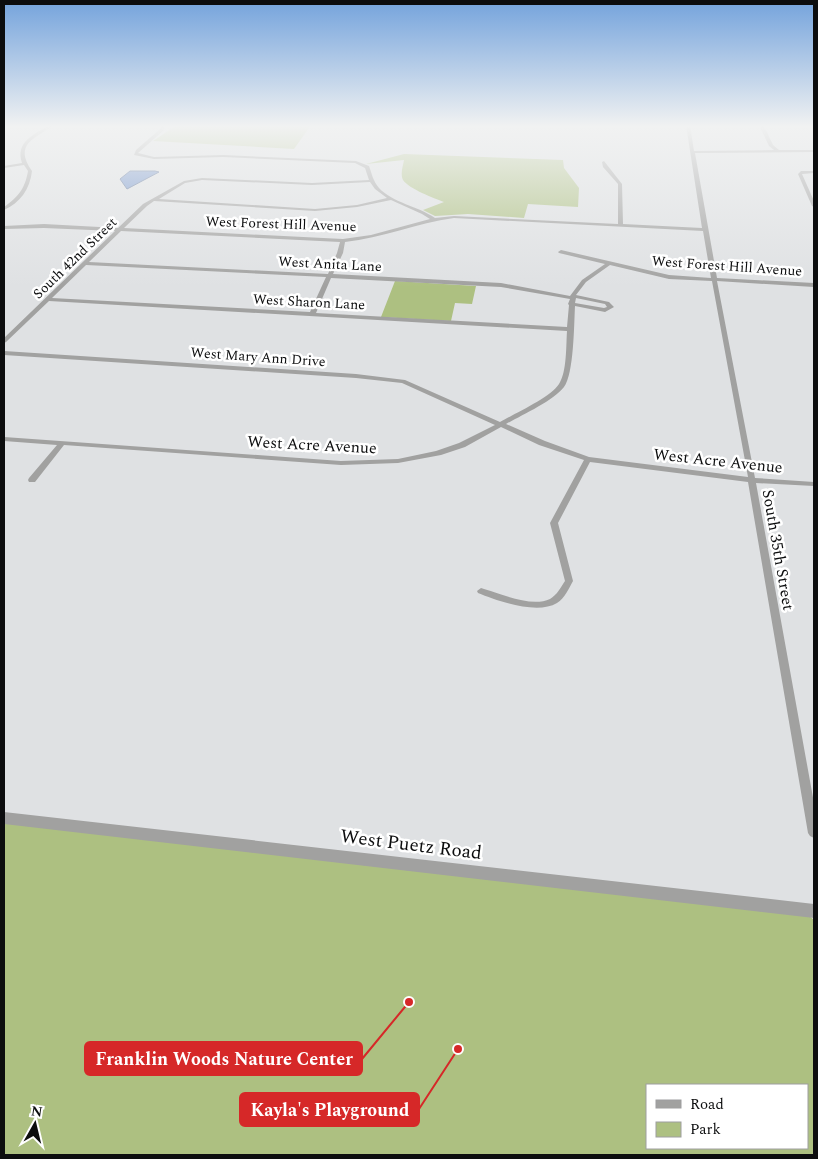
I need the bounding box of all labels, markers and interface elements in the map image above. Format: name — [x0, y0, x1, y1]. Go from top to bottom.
street label: West Forest Hill Avenue — [205, 211, 357, 237]
street label: South 42nd Street — [28, 212, 122, 304]
street label: West Forest Hill Avenue — [651, 250, 803, 282]
street label: West Anita Lane — [278, 251, 382, 277]
street label: West Sharon Lane — [252, 289, 366, 315]
street label: West Mary Ann Drive — [190, 342, 326, 372]
street label: West Acre Avenue — [247, 430, 377, 460]
street label: West Acre Avenue — [652, 442, 784, 480]
street label: South 35th Street — [756, 488, 800, 613]
street label: West Puetz Road — [339, 822, 483, 868]
callout: Franklin Woods Nature Center — [85, 1042, 362, 1075]
text: Franklin Woods Nature Center — [95, 1046, 353, 1073]
legend — [646, 1084, 808, 1149]
callout: Kayla's Playground — [240, 1093, 419, 1126]
text: Road — [690, 1093, 724, 1116]
text: Kayla's Playground — [251, 1097, 410, 1124]
north arrow — [10, 1099, 60, 1149]
text: N — [30, 1100, 44, 1123]
text: Park — [690, 1118, 721, 1141]

